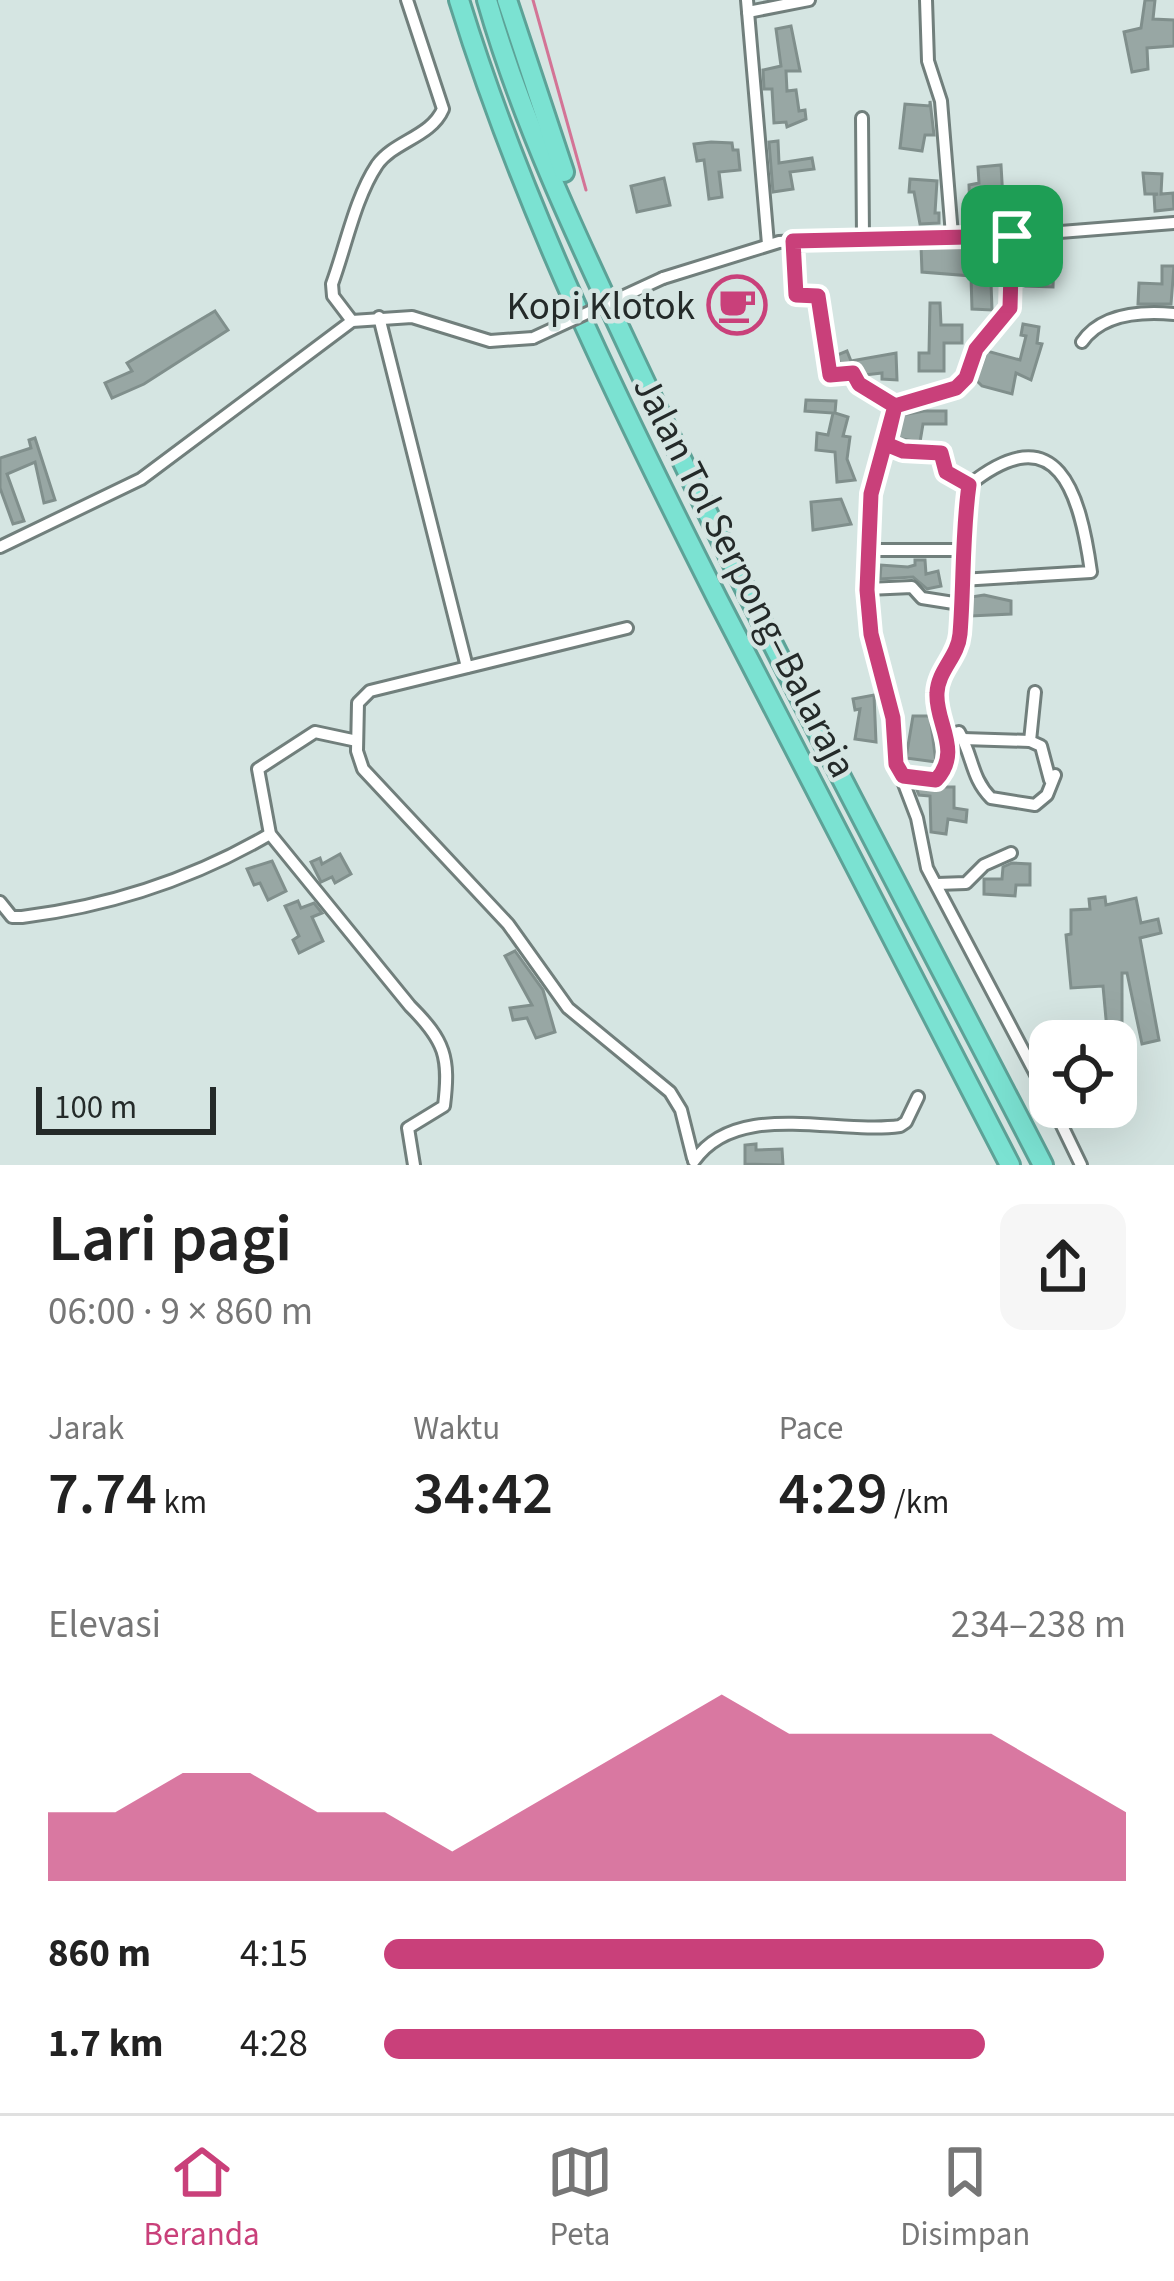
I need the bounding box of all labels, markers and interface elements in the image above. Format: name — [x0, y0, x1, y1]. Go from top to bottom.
pin — [961, 185, 1063, 287]
icon: arrive — [979, 203, 1045, 269]
cafe icon: Kopi Klotok — [706, 274, 768, 336]
place label: Kopi Klotok — [506, 279, 695, 335]
street label: Jalan Tol Serpong–Balaraja — [618, 366, 870, 788]
map controls — [1029, 1020, 1137, 1128]
button: locate — [1029, 1020, 1137, 1128]
scale bar — [36, 1081, 216, 1134]
text: 100 m — [54, 1084, 137, 1131]
text: Lari pagi — [48, 1192, 292, 1286]
button: share — [1000, 1204, 1126, 1330]
text: 06:00 · 9 × 860 m — [48, 1284, 313, 1340]
text: Jarak — [48, 1405, 124, 1452]
text: Waktu — [413, 1405, 500, 1452]
text: Pace — [779, 1405, 843, 1452]
text: 7.74 — [48, 1452, 157, 1537]
text: 34:42 — [413, 1452, 553, 1537]
text: 4:29 — [779, 1452, 888, 1537]
text: km — [157, 1479, 207, 1526]
text: /km — [888, 1479, 949, 1526]
text: Elevasi — [48, 1597, 161, 1653]
text: 234–238 m — [951, 1597, 1126, 1653]
text: 860 m — [48, 1926, 151, 1982]
text: 4:15 — [240, 1926, 308, 1982]
text: 1.7 km — [48, 2016, 163, 2072]
text: 4:28 — [240, 2016, 308, 2072]
tab: Beranda — [144, 2139, 260, 2258]
tab: Peta — [547, 2139, 613, 2258]
tab: Disimpan — [900, 2139, 1030, 2258]

